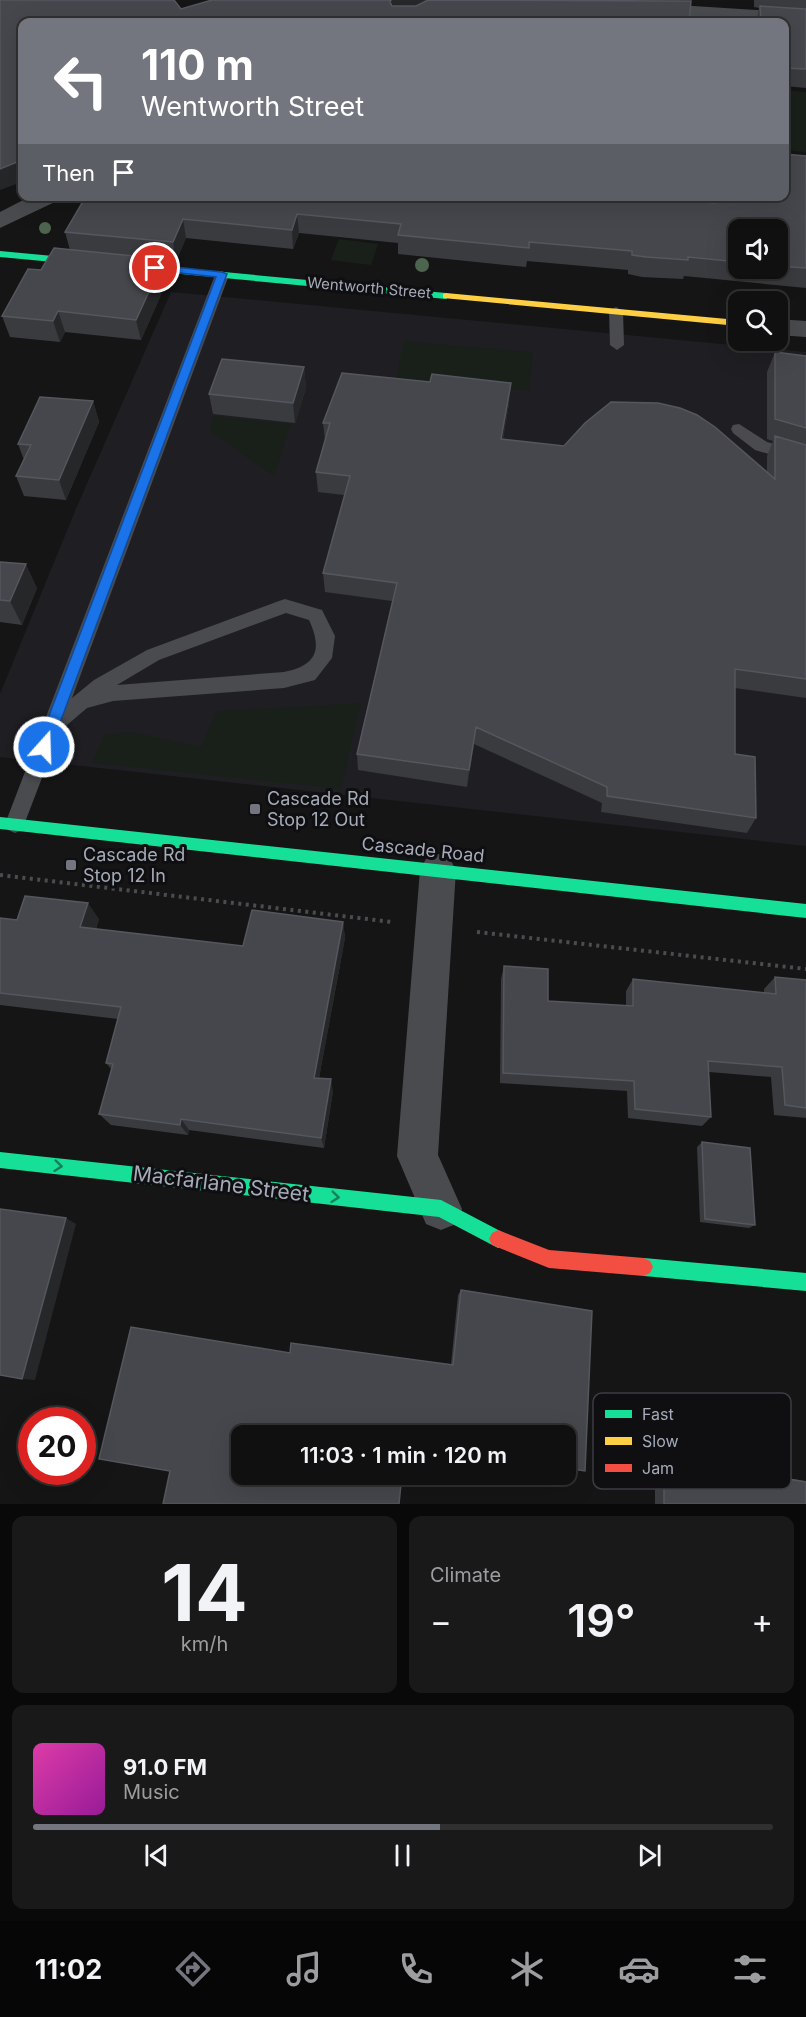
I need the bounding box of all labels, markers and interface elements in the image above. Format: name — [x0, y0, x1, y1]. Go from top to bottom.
text: 110 m — [141, 39, 254, 90]
icon: left — [42, 42, 120, 120]
text: Wentworth Street — [141, 90, 364, 123]
icon: arrive — [107, 156, 140, 189]
text: Then — [42, 160, 95, 186]
map controls — [728, 219, 788, 351]
button: sound — [728, 219, 788, 279]
pin — [129, 242, 180, 293]
icon: arrive — [138, 251, 171, 284]
street label: Wentworth Street — [306, 273, 432, 302]
button: search — [728, 291, 788, 351]
position arrow — [12, 715, 76, 779]
place label: Cascade Rd Stop 12 Out — [267, 788, 369, 830]
marker: Cascade Rd Stop 12 Out — [248, 802, 262, 816]
street label: Cascade Road — [361, 833, 485, 866]
place label: Cascade Rd Stop 12 In — [83, 844, 185, 886]
marker: Cascade Rd Stop 12 In — [64, 858, 78, 872]
one-way arrow — [54, 1159, 63, 1172]
street label: Macfarlane Street — [132, 1160, 311, 1207]
one-way arrow — [331, 1190, 340, 1203]
legend — [593, 1393, 791, 1489]
text: Fast — [642, 1404, 674, 1424]
speed limit sign: 20 — [18, 1407, 96, 1485]
text: Slow — [642, 1431, 679, 1451]
text: 11:03 · 1 min · 120 m — [300, 1442, 507, 1468]
text: Jam — [642, 1458, 674, 1478]
text: 14 — [161, 1545, 248, 1640]
text: Climate — [430, 1563, 501, 1587]
text: 19° — [567, 1593, 636, 1648]
text: − — [430, 1601, 452, 1641]
text: + — [751, 1601, 773, 1641]
text: km/h — [181, 1632, 228, 1656]
text: 91.0 FM — [123, 1754, 207, 1780]
text: Music — [123, 1780, 180, 1804]
icon: previous — [140, 1839, 173, 1872]
icon: pause — [386, 1839, 419, 1872]
icon: next — [633, 1839, 666, 1872]
icon: directions — [172, 1948, 214, 1990]
icon: music — [283, 1948, 325, 1990]
icon: phone — [395, 1948, 437, 1990]
icon: climate — [506, 1948, 548, 1990]
icon: car — [618, 1948, 660, 1990]
icon: filters — [729, 1948, 771, 1990]
text: 11:02 — [35, 1953, 102, 1986]

